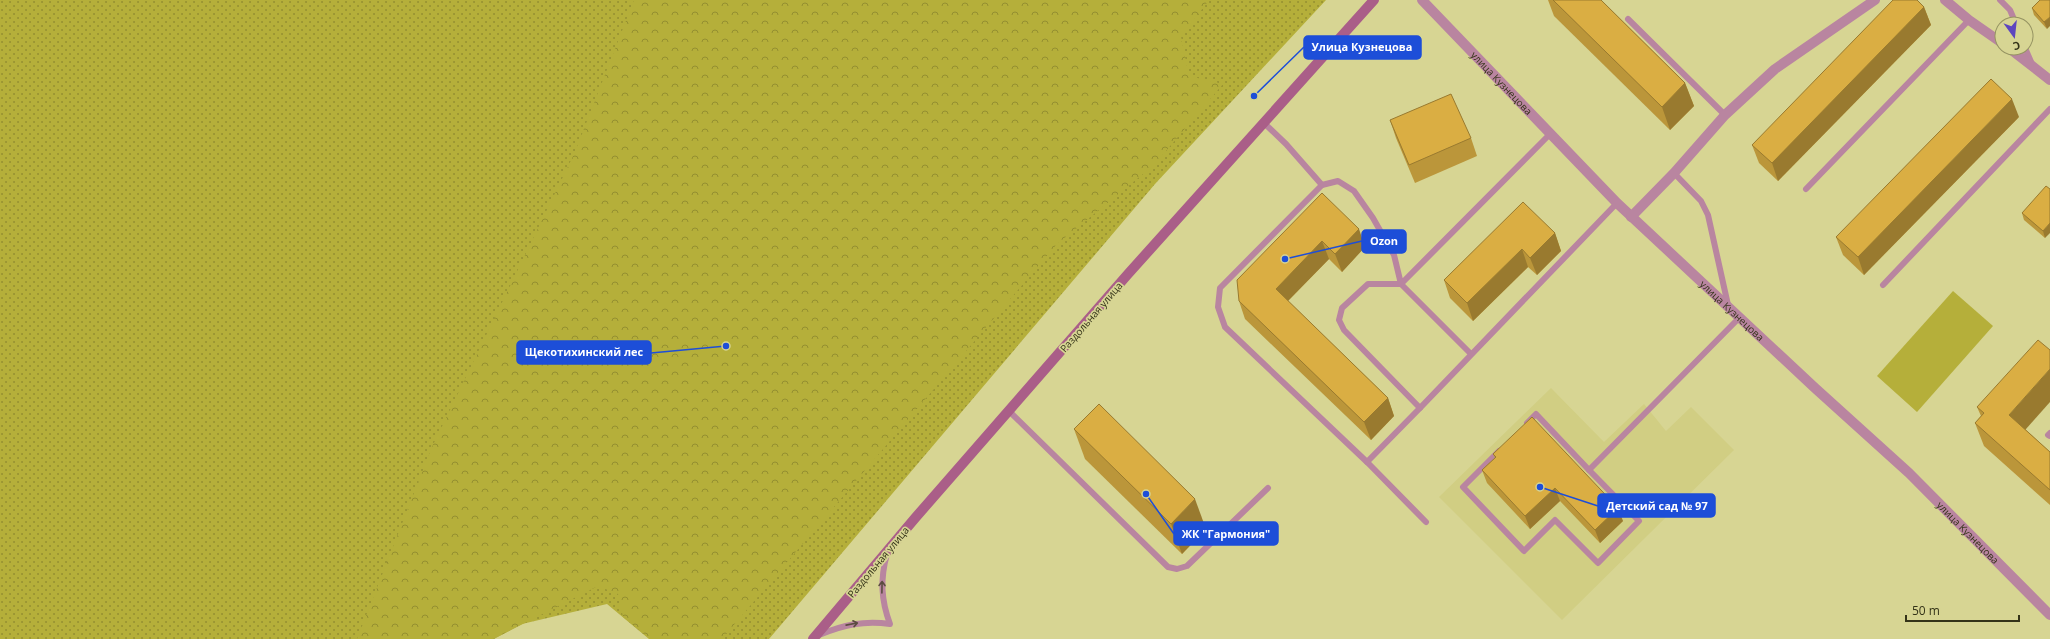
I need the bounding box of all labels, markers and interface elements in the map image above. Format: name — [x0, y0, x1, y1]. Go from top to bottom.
north arrow — [1994, 16, 2034, 56]
callout: Улица Кузнецова — [1304, 36, 1421, 59]
text: С — [2011, 38, 2022, 54]
text: Улица Кузнецова — [1312, 39, 1412, 54]
street label: улица Кузнецова — [1468, 48, 1535, 118]
callout: Ozon — [1362, 230, 1406, 253]
text: Ozon — [1370, 233, 1398, 248]
street label: улица Кузнецова — [1697, 277, 1767, 344]
street label: Раздольная улица — [1057, 279, 1125, 355]
callout: Щекотихинский лес — [517, 341, 651, 364]
text: Щекотихинский лес — [525, 344, 644, 359]
callout: Детский сад № 97 — [1598, 494, 1715, 517]
text: Детский сад № 97 — [1606, 498, 1708, 513]
street label: улица Кузнецова — [1934, 498, 2002, 567]
callout: ЖК "Гармония" — [1174, 522, 1278, 545]
street label: Раздольная улица — [844, 524, 912, 600]
text: ЖК "Гармония" — [1182, 526, 1270, 541]
one-way arrow — [878, 581, 886, 594]
scale bar — [1906, 597, 2019, 623]
text: 50 m — [1912, 602, 1940, 619]
one-way arrow — [845, 620, 858, 628]

